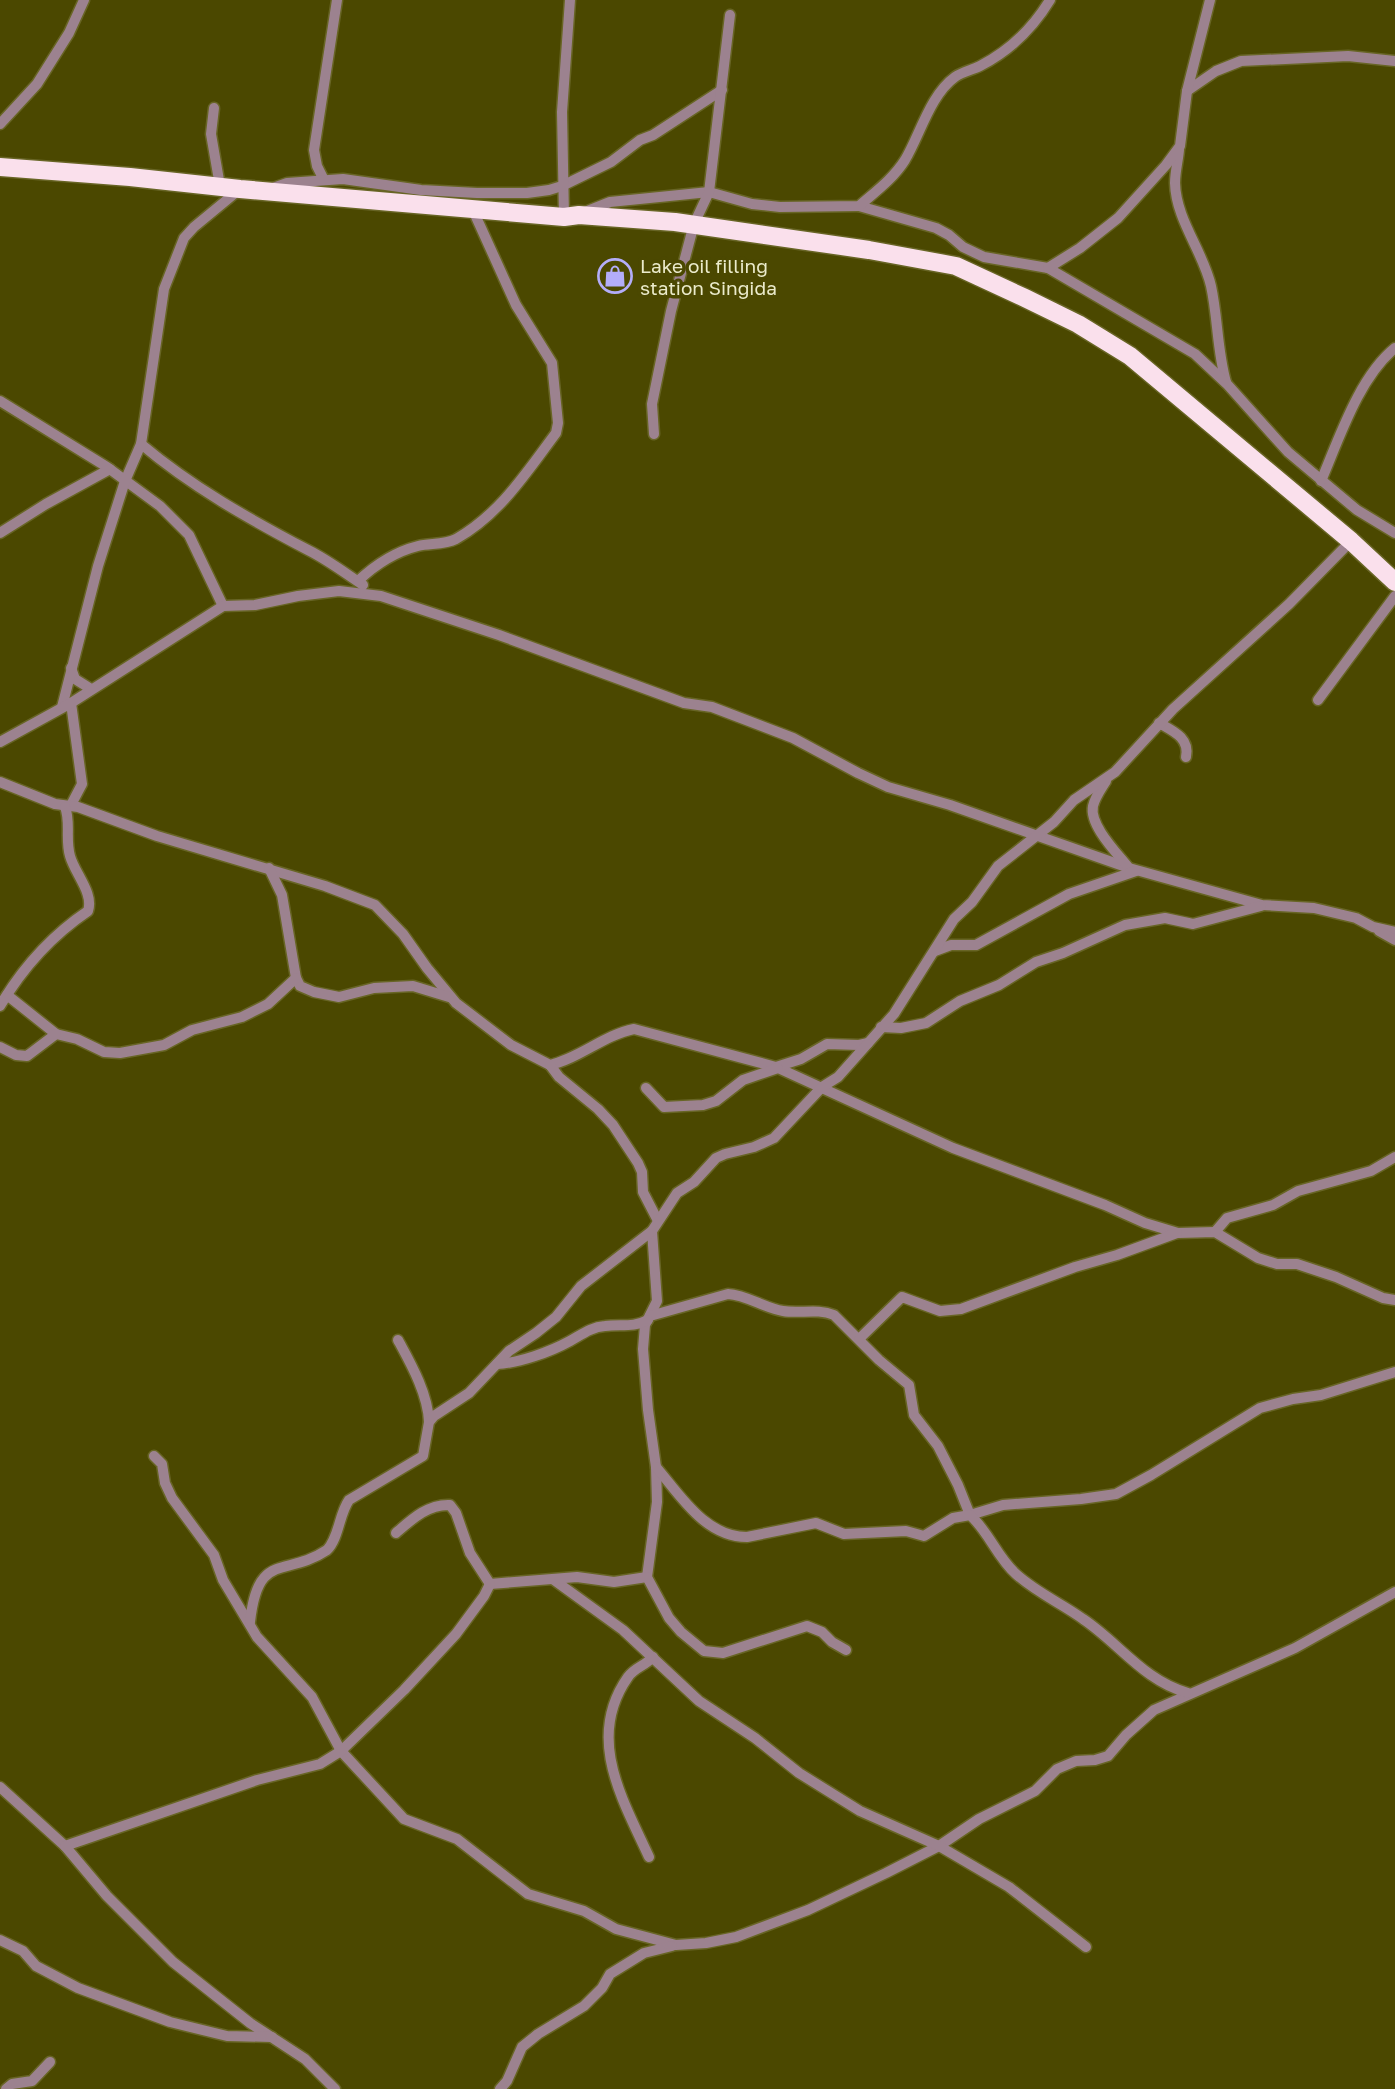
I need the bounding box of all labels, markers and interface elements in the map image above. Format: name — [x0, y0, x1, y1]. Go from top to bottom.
place label: Lake oil filling station Singida — [640, 254, 777, 299]
shop icon: Lake oil filling station Singida — [596, 257, 634, 295]

